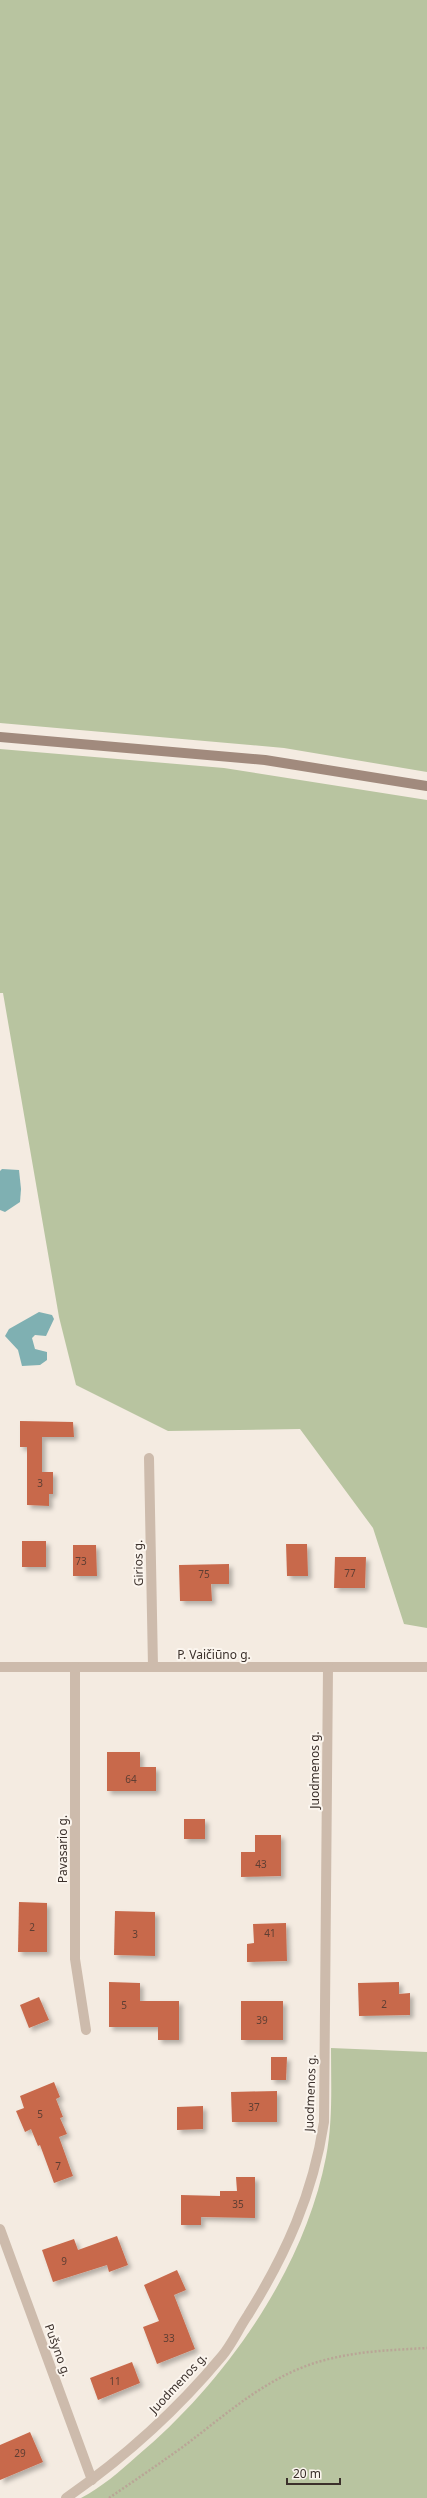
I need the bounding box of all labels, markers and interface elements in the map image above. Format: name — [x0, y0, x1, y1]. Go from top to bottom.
house number: 3 — [37, 1476, 43, 1490]
street label: Girios g. — [129, 1540, 147, 1586]
house number: 73 — [75, 1554, 87, 1568]
house number: 77 — [344, 1566, 356, 1580]
house number: 75 — [198, 1567, 210, 1581]
street label: P. Vaičiūno g. — [177, 1646, 251, 1663]
street label: Juodmenos g. — [306, 1731, 323, 1810]
house number: 64 — [125, 1772, 137, 1786]
street label: Pavasario g. — [54, 1815, 71, 1883]
house number: 43 — [255, 1857, 267, 1871]
house number: 2 — [29, 1920, 35, 1934]
house number: 41 — [264, 1926, 276, 1940]
house number: 3 — [132, 1927, 138, 1941]
house number: 2 — [381, 1997, 387, 2011]
house number: 5 — [121, 1998, 127, 2012]
house number: 39 — [256, 2013, 268, 2027]
street label: Juodmenos g. — [300, 2054, 320, 2133]
house number: 37 — [248, 2100, 260, 2114]
house number: 5 — [37, 2107, 43, 2121]
house number: 7 — [55, 2159, 61, 2173]
house number: 35 — [232, 2197, 244, 2211]
house number: 9 — [61, 2254, 67, 2268]
street label: Pušyno g. — [41, 2321, 75, 2379]
house number: 33 — [163, 2331, 175, 2345]
street label: Juodmenos g. — [145, 2349, 211, 2418]
house number: 11 — [109, 2374, 121, 2388]
house number: 29 — [14, 2446, 26, 2460]
scale bar — [287, 2460, 340, 2486]
text: 20 m — [293, 2465, 321, 2482]

